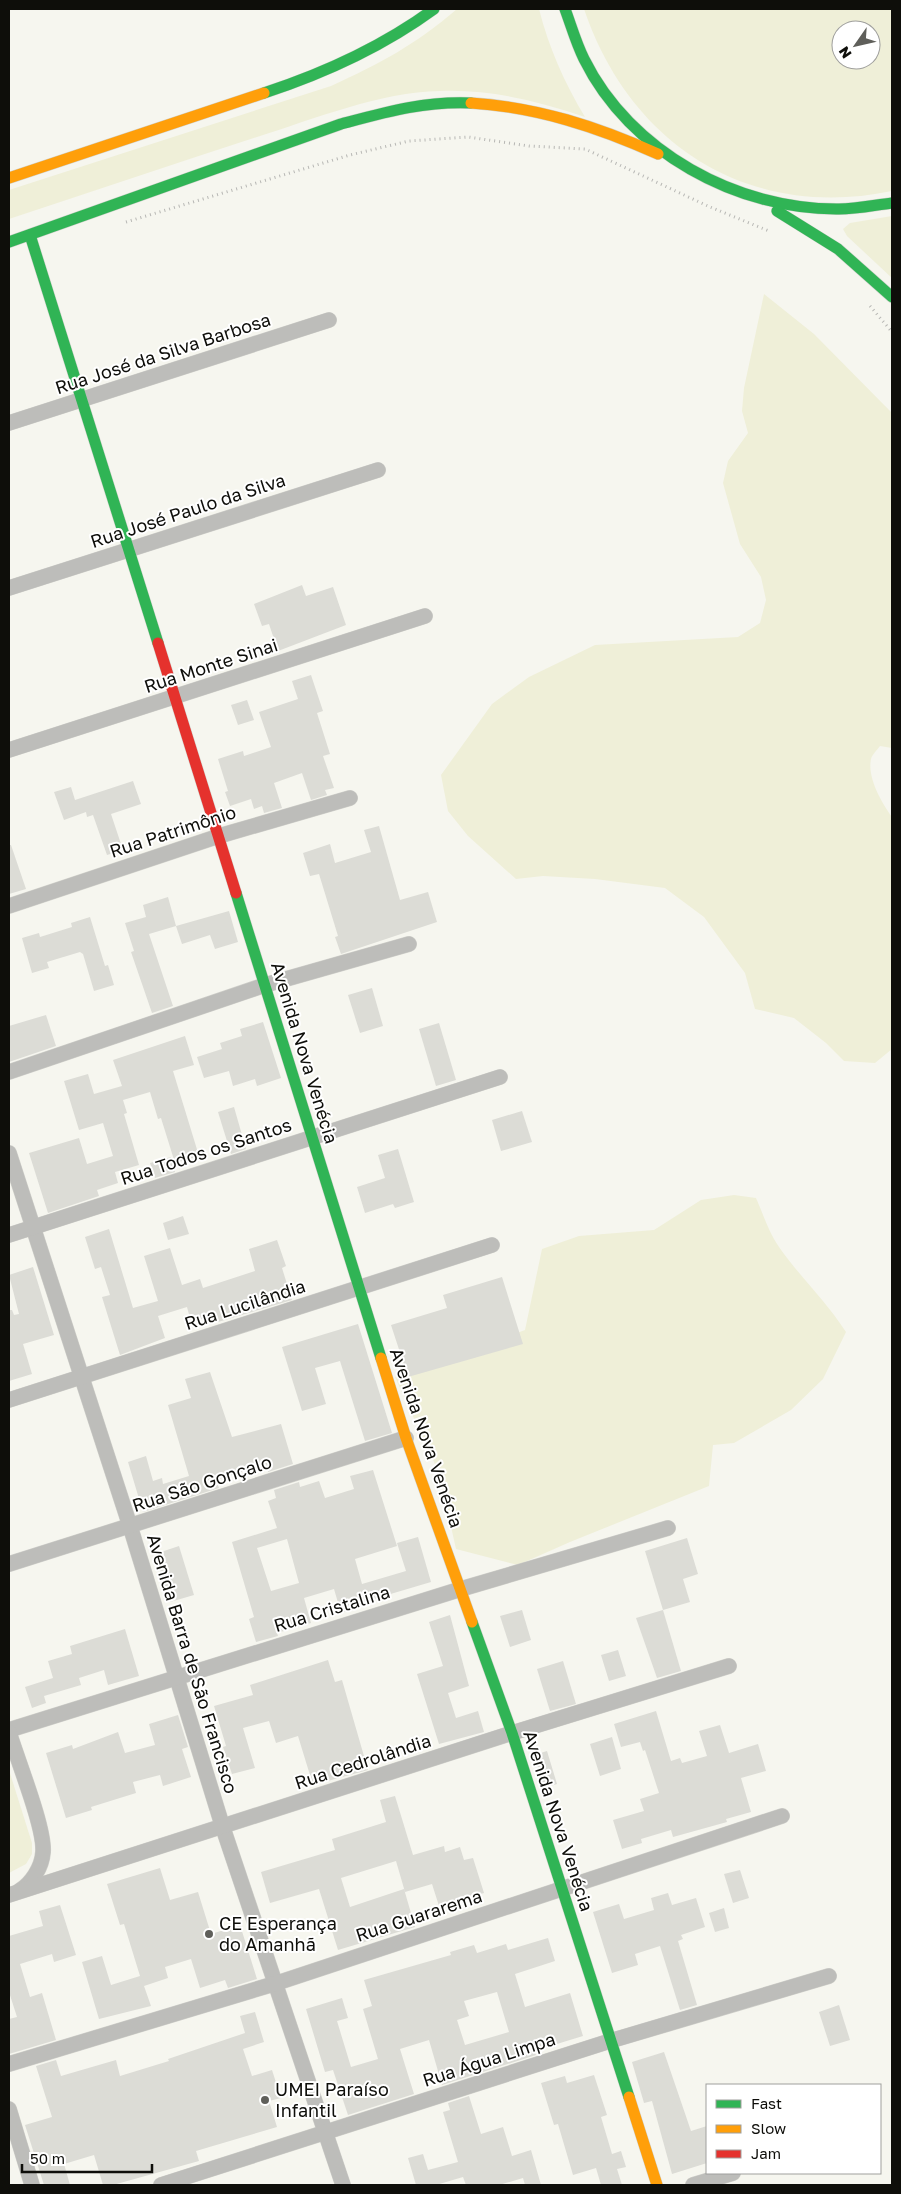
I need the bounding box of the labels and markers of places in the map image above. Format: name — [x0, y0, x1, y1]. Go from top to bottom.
place label: CE Esperança do Amanhã — [219, 1912, 337, 1955]
marker: CE Esperança do Amanhã — [203, 1928, 215, 1940]
place label: UMEI Paraíso Infantil — [275, 2078, 389, 2121]
marker: UMEI Paraíso Infantil — [259, 2094, 271, 2106]

